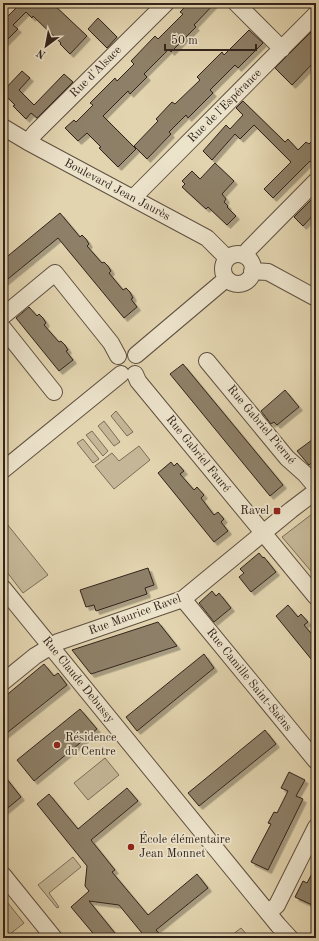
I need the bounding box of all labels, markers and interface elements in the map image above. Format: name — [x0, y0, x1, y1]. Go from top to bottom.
north arrow — [26, 26, 66, 66]
scale bar — [165, 26, 256, 52]
text: 50 m — [171, 34, 198, 47]
street label: Rue d'Alsace — [68, 44, 124, 100]
text: N — [35, 46, 48, 60]
street label: Rue de l'Espérance — [186, 67, 264, 145]
street label: Boulevard Jean Jaurès — [62, 157, 172, 223]
street label: Rue Gabriel Pierné — [225, 383, 298, 467]
street label: Rue Gabriel Fauré — [163, 413, 233, 495]
place label: Ravel — [240, 505, 269, 517]
marker: Ravel — [272, 506, 282, 516]
street label: Rue Maurice Ravel — [87, 593, 183, 637]
street label: Rue Camille Saint-Saëns — [204, 626, 294, 734]
street label: Rue Claude Debussy — [40, 635, 117, 726]
place label: Résidence du Centre — [65, 732, 117, 758]
marker: Résidence du Centre — [52, 740, 62, 750]
place label: École élémentaire Jean Monnet — [139, 831, 231, 860]
marker: École élémentaire Jean Monnet — [126, 842, 136, 852]

